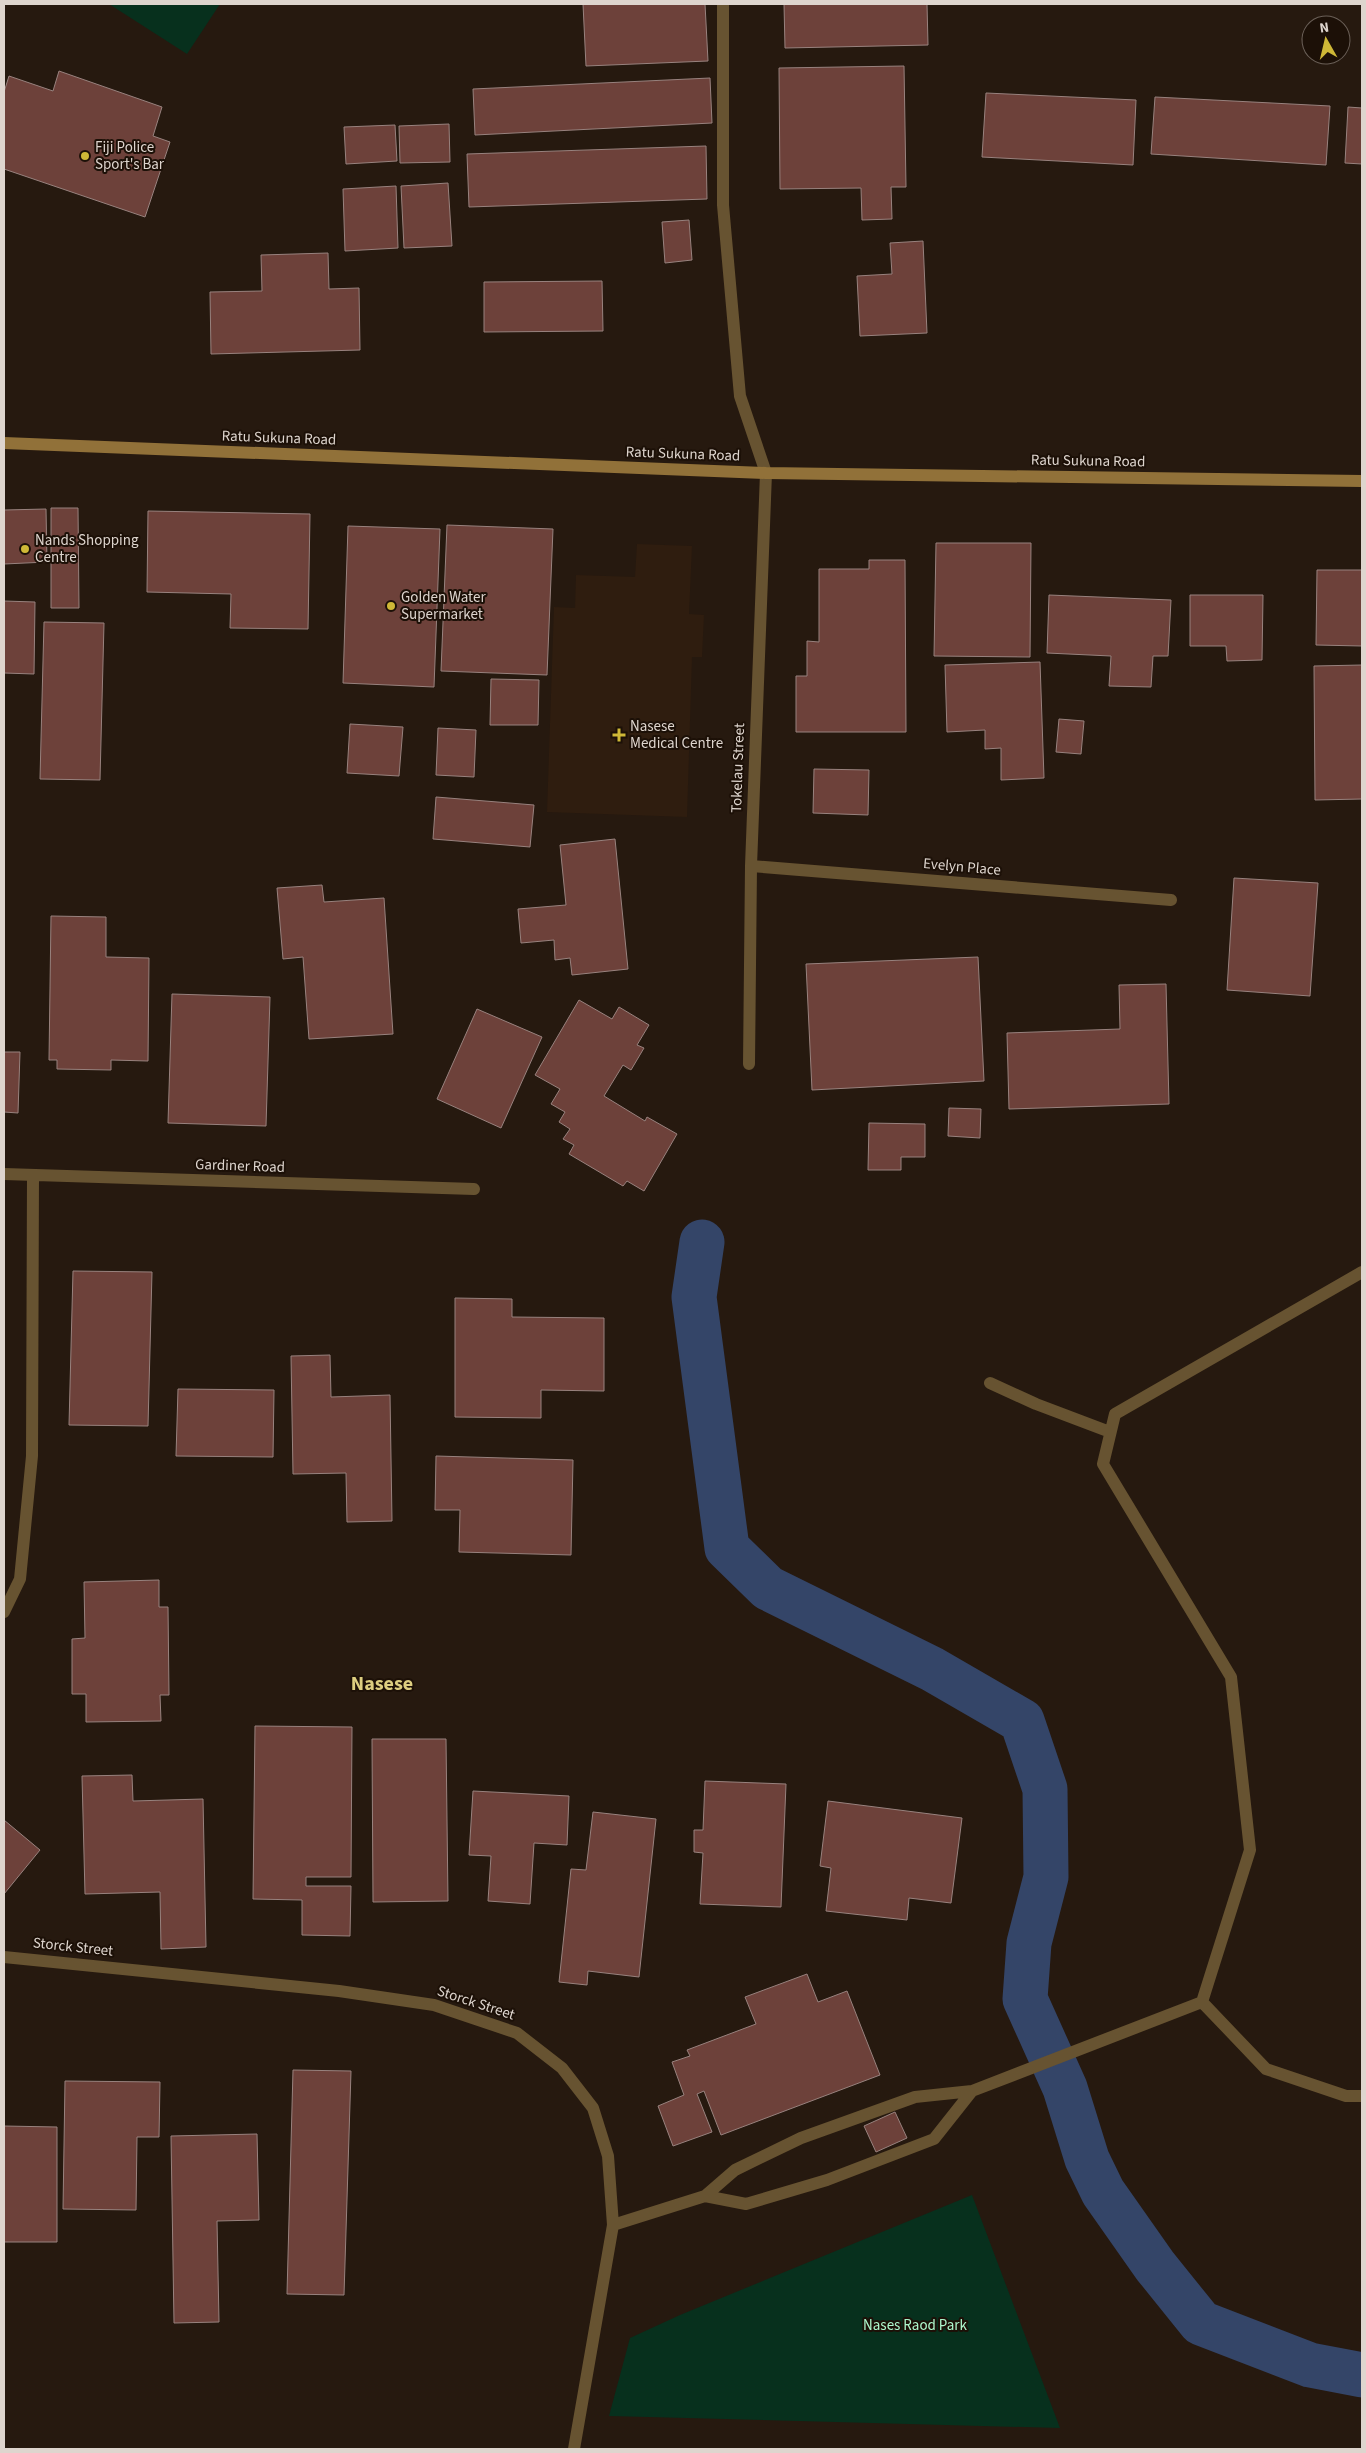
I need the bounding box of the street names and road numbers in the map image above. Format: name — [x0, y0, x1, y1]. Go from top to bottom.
street label: Ratu Sukuna Road — [221, 426, 337, 450]
street label: Ratu Sukuna Road — [625, 442, 741, 466]
street label: Ratu Sukuna Road — [1031, 450, 1145, 472]
street label: Tokelau Street — [726, 723, 750, 813]
street label: Evelyn Place — [922, 853, 1002, 881]
street label: Gardiner Road — [195, 1154, 285, 1178]
street label: Storck Street — [32, 1932, 114, 1962]
street label: Storck Street — [434, 1981, 518, 2025]

